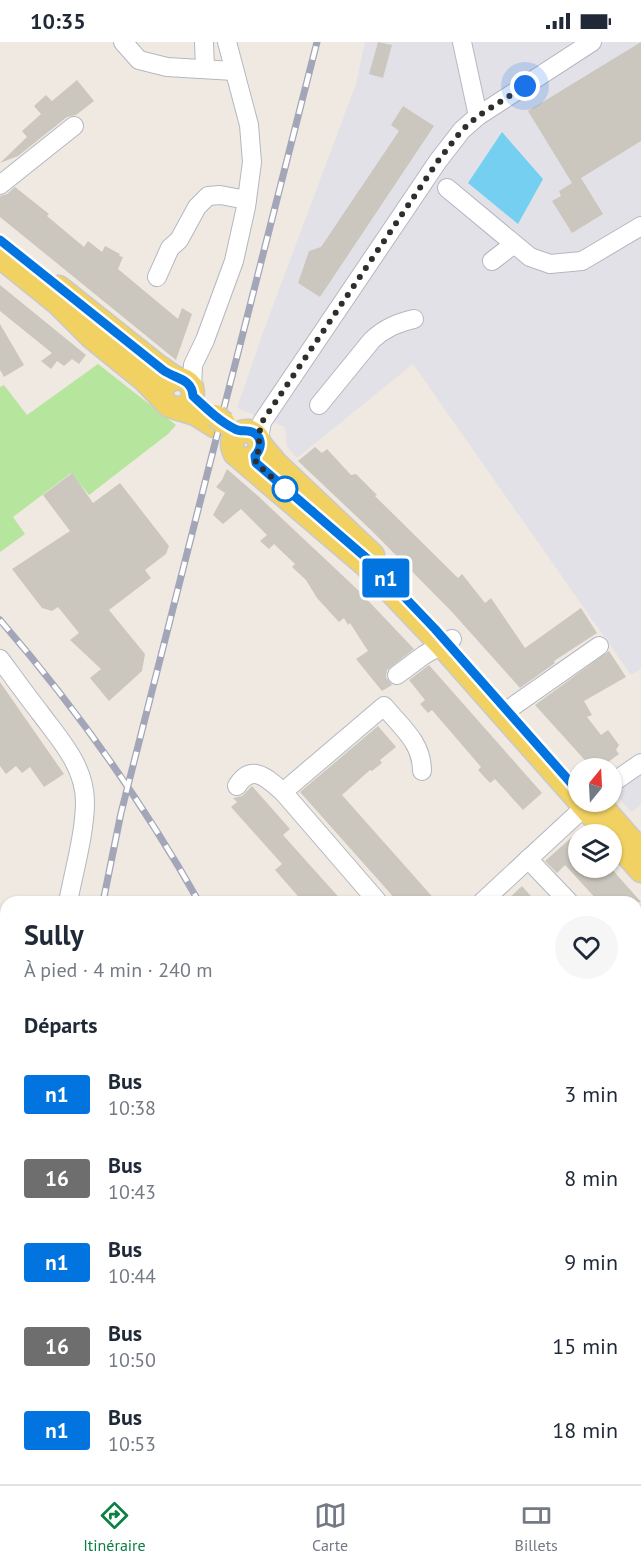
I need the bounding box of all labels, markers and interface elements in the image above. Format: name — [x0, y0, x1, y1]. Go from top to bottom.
text: 10:35 — [30, 7, 86, 35]
your location — [510, 71, 540, 101]
unlabelled marker — [272, 476, 298, 502]
line badge: n1 — [359, 558, 413, 598]
text: n1 — [374, 565, 398, 592]
north arrow — [568, 758, 622, 812]
map controls — [568, 758, 622, 878]
button: layers — [568, 824, 622, 878]
text: Sully — [24, 916, 84, 953]
button: heart — [555, 916, 618, 979]
text: À pied · 4 min · 240 m — [24, 957, 212, 983]
text: Départs — [24, 1011, 98, 1039]
text: Bus — [108, 1067, 142, 1095]
text: 3 min — [564, 1080, 618, 1108]
text: n1 — [45, 1081, 69, 1108]
text: 10:38 — [108, 1095, 156, 1121]
text: Bus — [108, 1151, 142, 1179]
text: 8 min — [564, 1164, 618, 1192]
text: 16 — [45, 1165, 69, 1192]
text: 10:43 — [108, 1179, 156, 1205]
text: Bus — [108, 1235, 142, 1263]
text: 9 min — [564, 1248, 618, 1276]
text: n1 — [45, 1249, 69, 1276]
text: 10:44 — [108, 1263, 156, 1289]
text: Bus — [108, 1319, 142, 1347]
text: 15 min — [552, 1332, 618, 1360]
text: 16 — [45, 1333, 69, 1360]
text: 10:50 — [108, 1347, 156, 1373]
text: Bus — [108, 1403, 142, 1431]
text: 18 min — [552, 1416, 618, 1444]
text: n1 — [45, 1417, 69, 1444]
text: 10:53 — [108, 1431, 156, 1457]
tab: Itinéraire — [83, 1499, 146, 1555]
tab: Carte — [312, 1499, 348, 1555]
tab: Billets — [515, 1499, 558, 1555]

